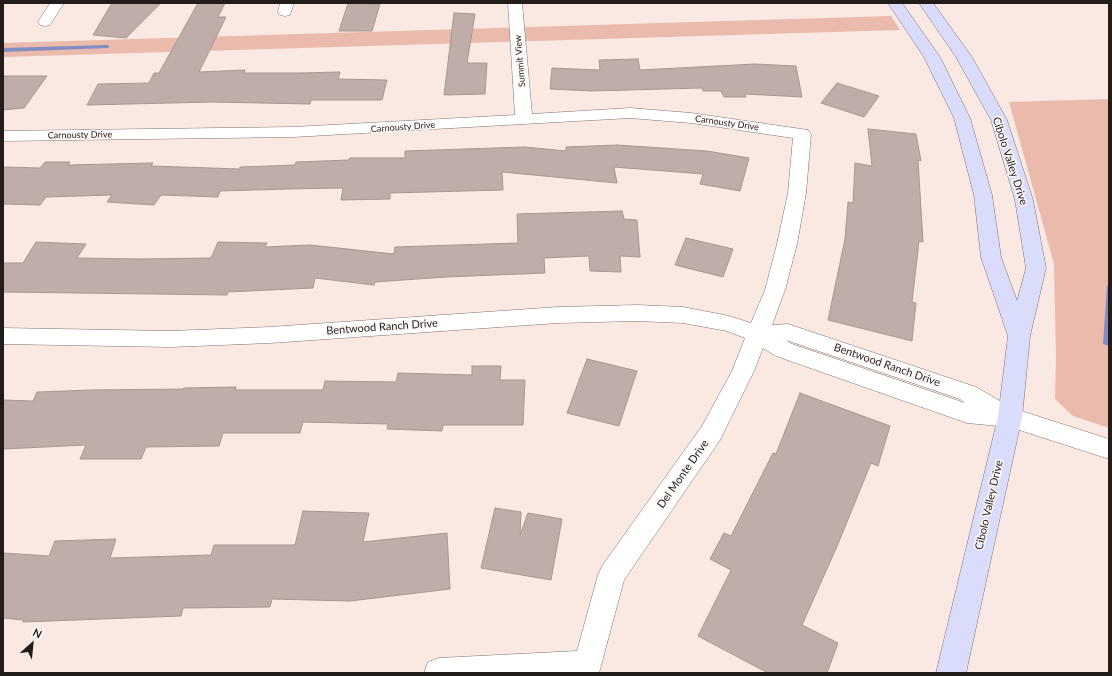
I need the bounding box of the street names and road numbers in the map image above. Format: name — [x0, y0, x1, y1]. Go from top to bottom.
street label: Summit View — [512, 34, 528, 88]
street label: Carnousty Drive — [694, 113, 760, 133]
street label: Cibolo Valley Drive — [990, 115, 1030, 207]
street label: Carnousty Drive — [370, 119, 436, 135]
street label: Carnousty Drive — [48, 129, 112, 141]
street label: Bentwood Ranch Drive — [326, 317, 438, 337]
street label: Bentwood Ranch Drive — [832, 341, 942, 389]
street label: Del Monte Drive — [654, 437, 712, 511]
street label: Cibolo Valley Drive — [972, 459, 1006, 551]

